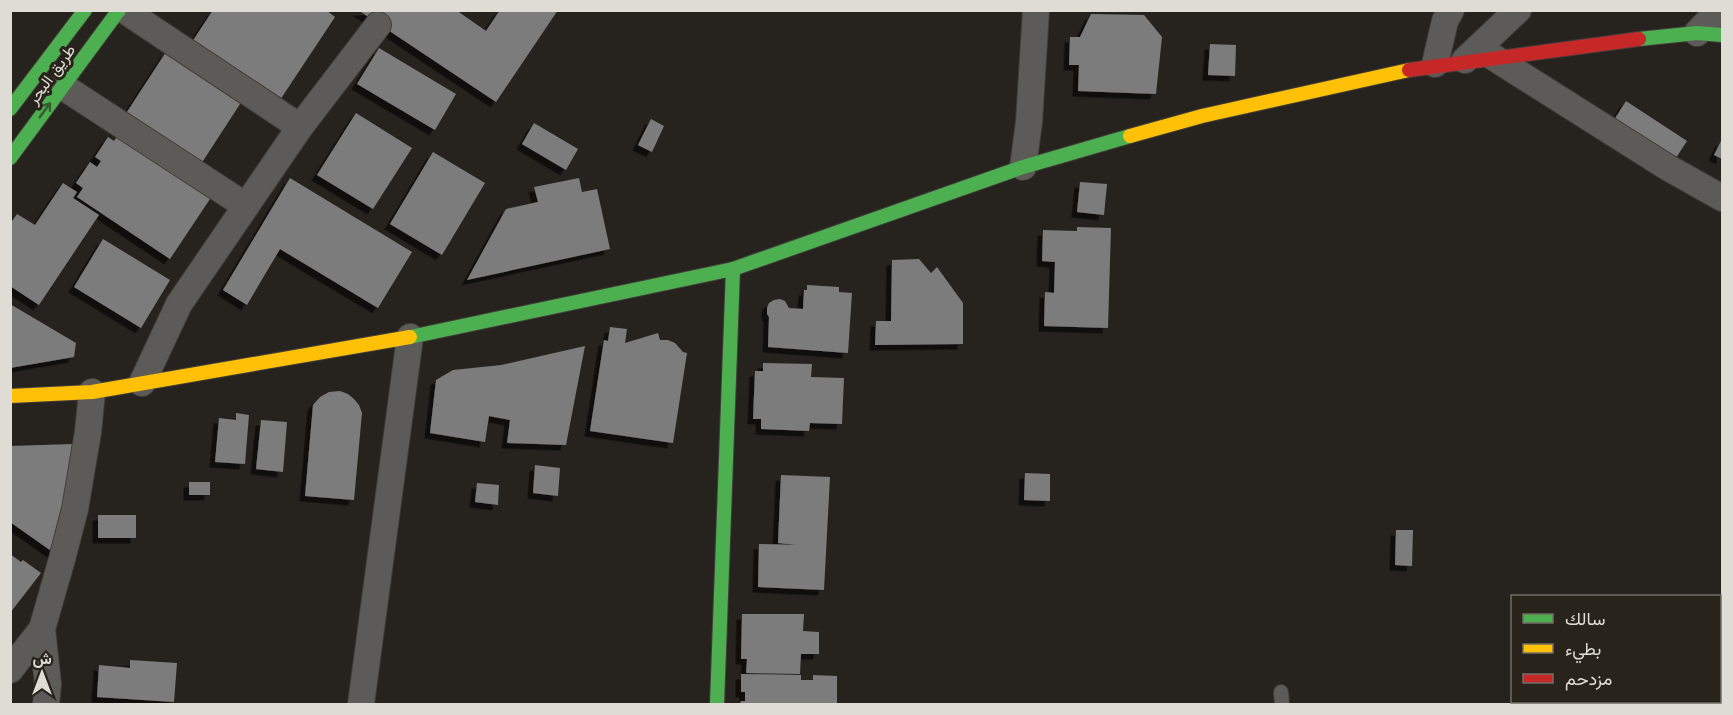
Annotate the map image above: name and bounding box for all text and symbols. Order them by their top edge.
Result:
street label: طريق البحر [21,40,80,109]
one-way arrow [39,103,51,119]
legend [1511,595,1721,703]
text: سالك [1565,606,1605,630]
text: بطيء [1565,636,1601,664]
north arrow [12,643,72,703]
text: ش [32,647,52,669]
text: مزدحم [1565,666,1612,691]

